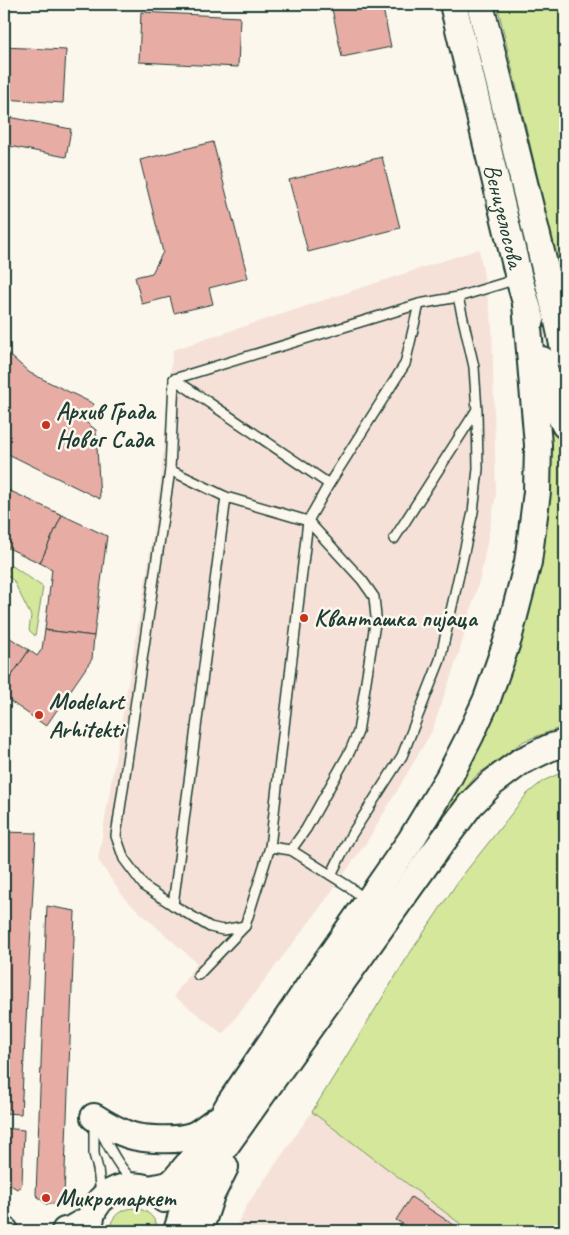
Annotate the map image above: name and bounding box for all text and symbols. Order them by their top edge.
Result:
street label: Венизелосова [477,161,532,273]
place label: Архив Града Новог Сада [56,396,157,454]
marker: Архив Града Новог Сада [40,419,52,431]
place label: Кванташка пијаца [314,603,478,633]
marker: Кванташка пијаца [298,612,310,624]
place label: Modelart Arhitekti [49,686,127,744]
marker: Modelart Arhitekti [33,709,45,721]
place label: Микромаркет [56,1183,177,1213]
marker: Микромаркет [40,1192,52,1204]

